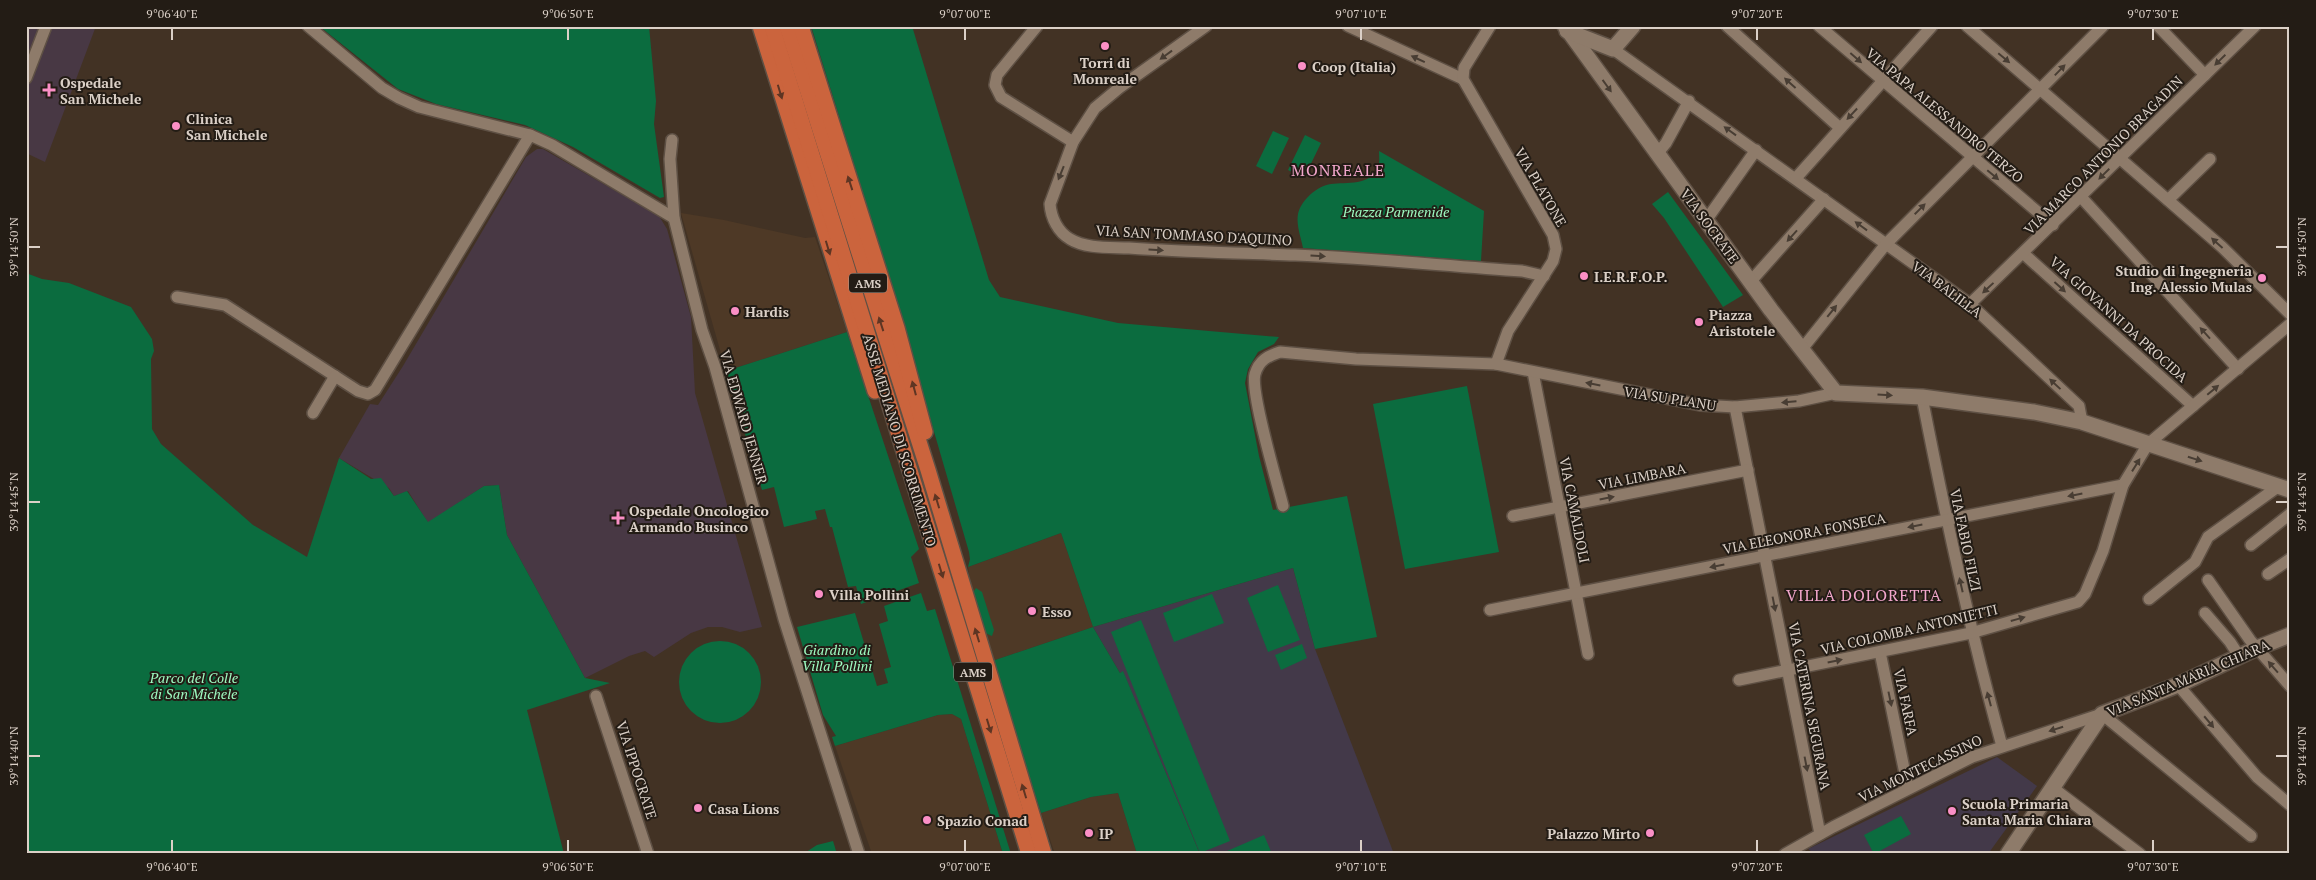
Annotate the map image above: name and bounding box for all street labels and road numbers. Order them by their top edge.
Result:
street label: VIA PAPA ALESSANDRO TERZO [1862,43,2028,187]
street label: VIA MARCO ANTONIO BRAGADIN [2019,71,2187,239]
street label: VIA PLATONE [1511,144,1571,230]
street label: VIA SOCRATE [1676,185,1744,267]
street label: VIA SAN TOMMASO D'AQUINO [1095,220,1293,250]
street label: VIA GIOVANNI DA PROCIDA [2046,252,2192,386]
street label: VIA BALILLA [1908,256,1986,322]
road number: AMS [849,274,887,292]
street label: ASSE MEDIANO DI SCORRIMENTO [859,331,941,549]
street label: VIA EDWARD JENNER [716,348,772,486]
street label: VIA SU PLANU [1623,381,1718,415]
street label: VIA CAMALDOLI [1555,455,1595,565]
street label: VIA LIMBARA [1597,458,1688,494]
street label: VIA FABIO FILZI [1946,487,1986,593]
street label: VIA ELEONORA FONSECA [1721,508,1888,558]
street label: VIA COLOMBA ANTONIETTI [1819,599,1999,659]
street label: VIA CATERINA SEGURANA [1784,620,1836,792]
street label: VIA SANTA MARIA CHIARA [2104,635,2273,721]
road number: AMS [954,662,992,682]
street label: VIA FARFA [1890,667,1922,738]
street label: VIA IPPOCRATE [612,718,662,822]
street label: VIA MONTECASSINO [1855,730,1985,806]

